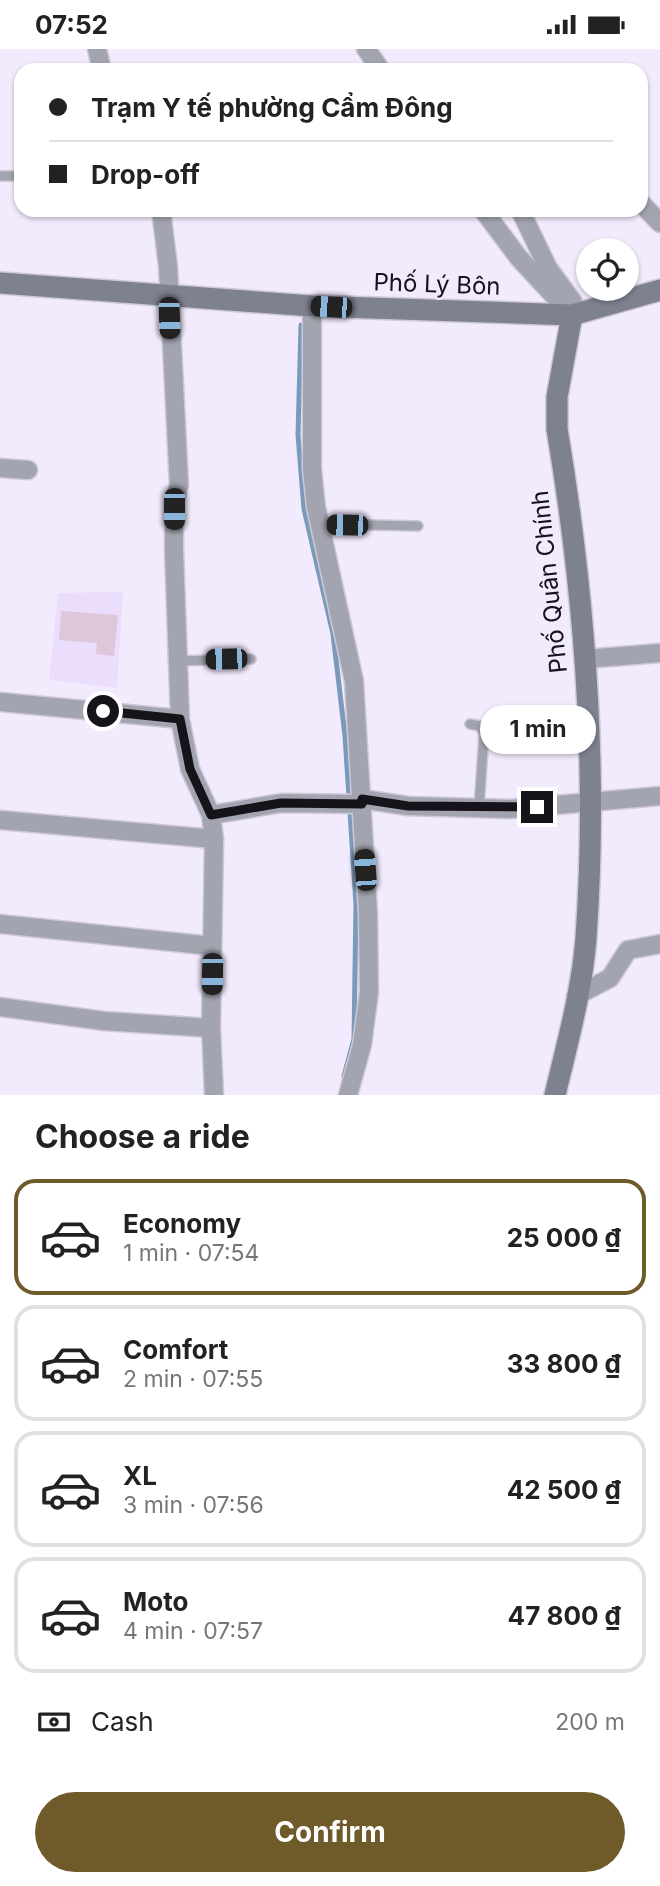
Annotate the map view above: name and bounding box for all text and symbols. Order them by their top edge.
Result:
text: 07:52 [35,9,108,40]
text: Trạm Y tế phường Cẩm Đông [91,92,453,123]
text: Drop-off [91,159,200,190]
map controls [576,238,639,301]
button: locate [576,238,639,301]
street label: Phố Lý Bôn [373,267,501,301]
car [310,295,353,319]
car [158,297,181,339]
car [164,488,185,530]
street label: Phố Quân Chính [525,489,573,675]
car [326,514,369,536]
car [205,648,248,670]
route start [87,695,119,727]
callout: 1 min [479,705,595,755]
text: 1 min [510,715,566,743]
route end [521,791,553,823]
car [354,848,377,892]
car [202,953,223,995]
text: Choose a ride [35,1117,250,1156]
icon: car [39,1206,102,1269]
text: Economy [123,1208,241,1239]
text: 25 000 ₫ [507,1222,621,1253]
text: 1 min · 07:54 [123,1239,259,1267]
icon: car [39,1332,102,1395]
text: Comfort [123,1334,228,1365]
text: 33 800 ₫ [507,1348,621,1379]
text: 2 min · 07:55 [123,1365,263,1393]
icon: car [39,1458,102,1521]
text: XL [123,1460,157,1491]
text: 42 500 ₫ [507,1474,621,1505]
text: 3 min · 07:56 [123,1491,264,1519]
icon: car [39,1584,102,1647]
text: Moto [123,1586,188,1617]
text: 47 800 ₫ [508,1600,621,1631]
text: 4 min · 07:57 [123,1617,263,1645]
icon: cash [35,1703,73,1741]
text: Cash [91,1706,154,1737]
text: 200 m [555,1708,625,1736]
button: Confirm [35,1792,625,1872]

